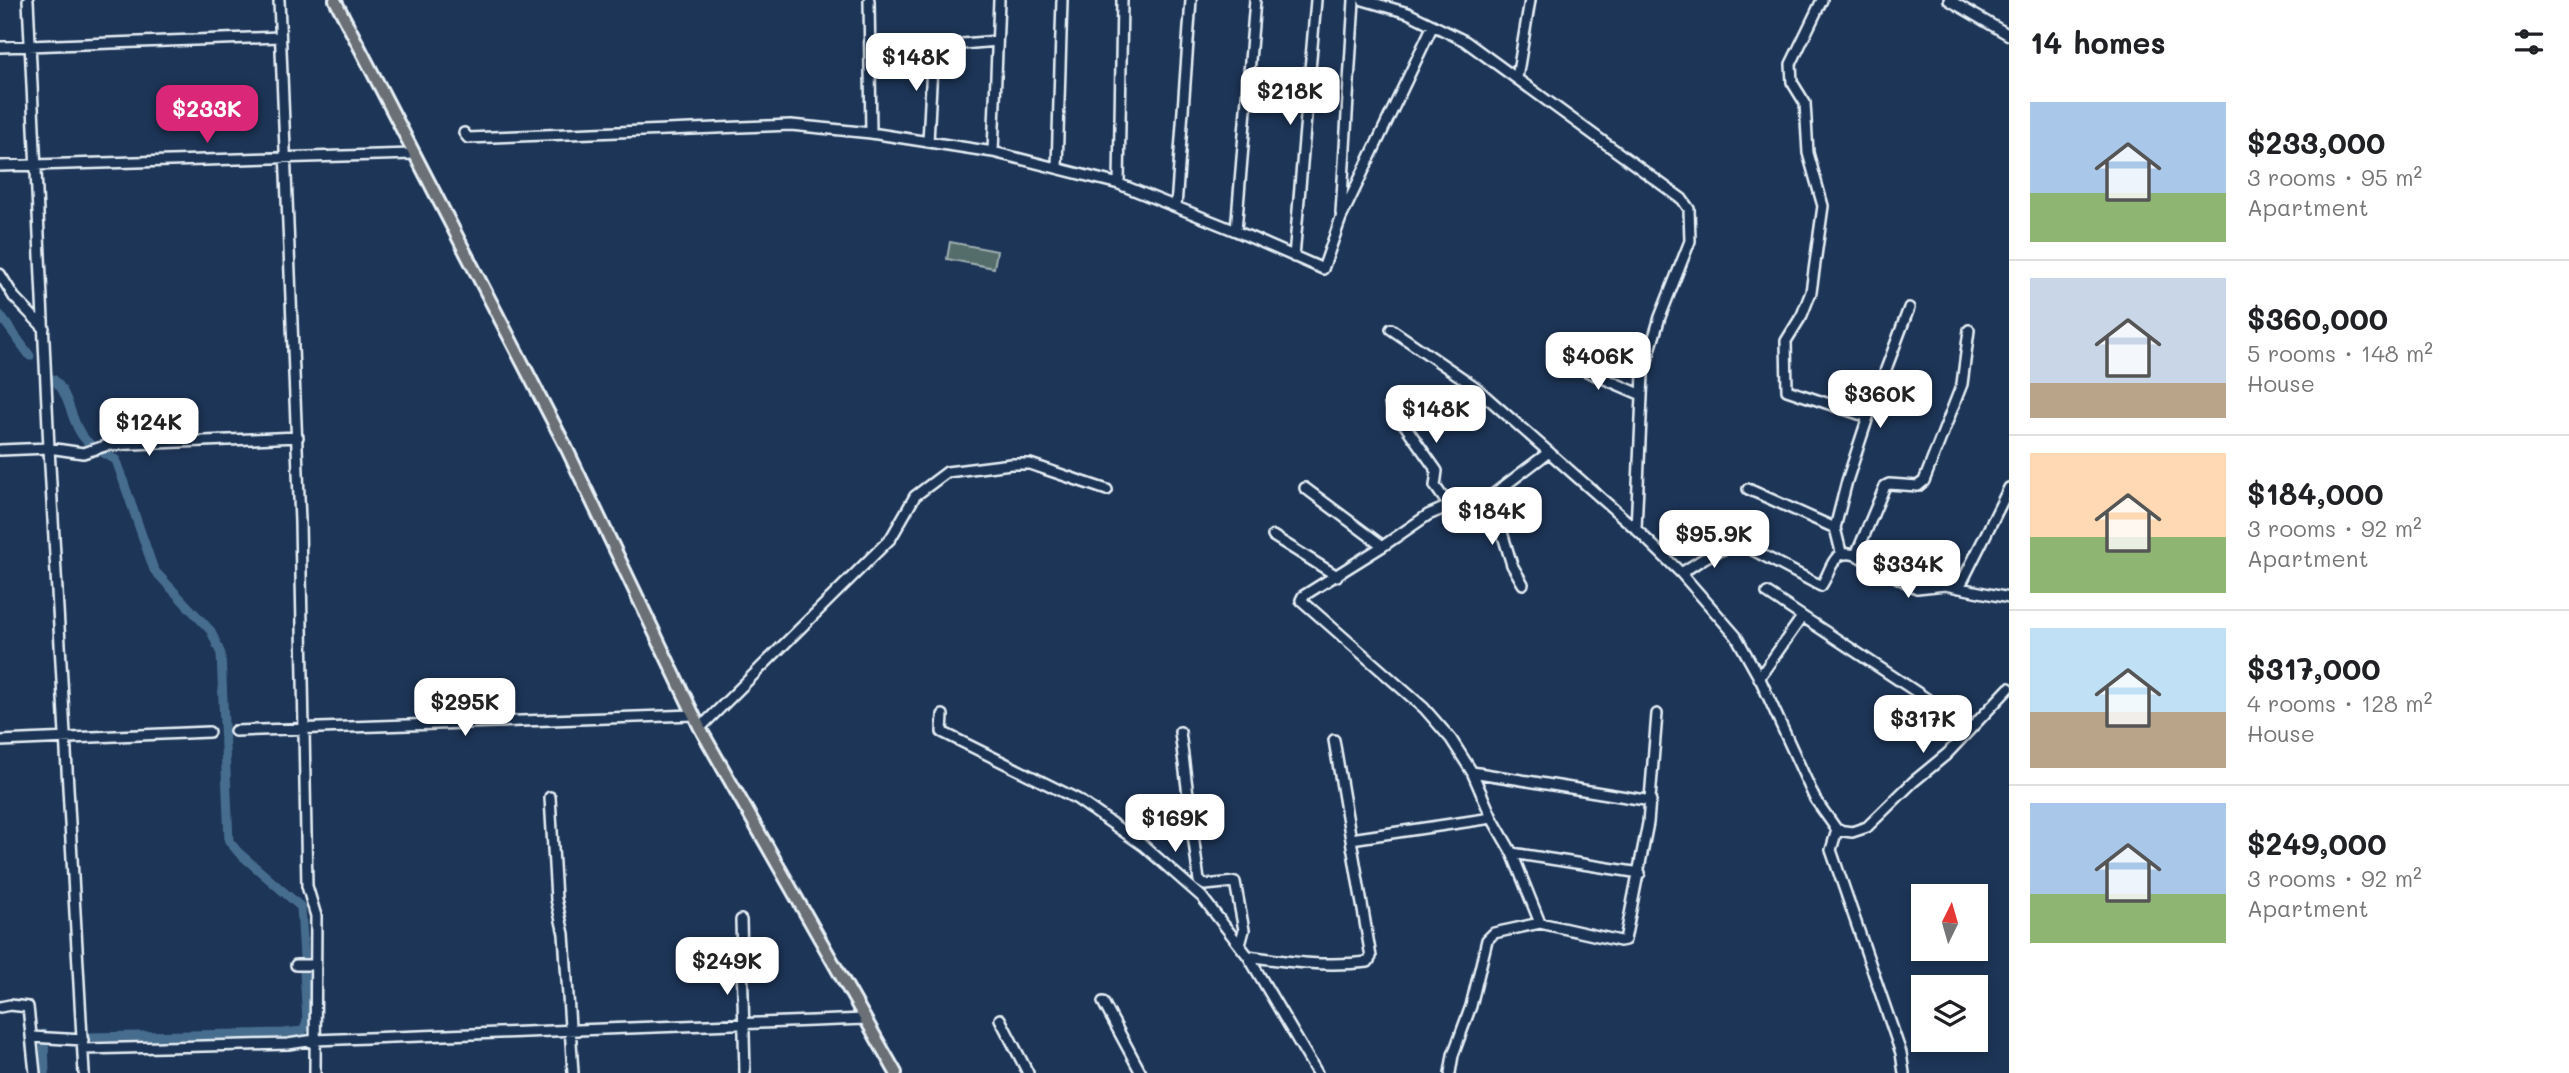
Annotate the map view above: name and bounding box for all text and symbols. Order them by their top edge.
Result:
text: 14 homes [2030,22,2166,62]
icon: filters [2510,23,2548,61]
pin: $148K [867,34,965,93]
text: $148K [882,41,950,71]
pin: $218K [1241,68,1339,127]
text: $218K [1257,75,1323,105]
pin: $233K [158,86,256,145]
text: $233K [172,93,242,123]
text: $233,000 [2247,122,2385,162]
icon: home [2086,130,2170,214]
text: 3 rooms · 95 m² [2247,162,2422,192]
text: Apartment [2247,192,2369,222]
text: $360,000 [2247,298,2388,338]
icon: home [2086,306,2170,390]
pin: $406K [1549,332,1647,392]
text: 5 rooms · 148 m² [2247,338,2433,368]
text: $406K [1562,340,1634,370]
text: House [2247,368,2315,398]
pin: $360K [1831,370,1929,430]
text: $360K [1844,378,1916,408]
pin: $148K [1387,386,1485,445]
text: $148K [1402,393,1470,423]
pin: $124K [100,398,198,458]
text: $124K [116,406,182,436]
text: $184,000 [2247,473,2384,513]
icon: home [2086,481,2170,565]
pin: $184K [1443,488,1541,547]
text: $184K [1458,495,1526,525]
pin: $95.9K [1657,510,1771,570]
text: 3 rooms · 92 m² [2247,513,2422,543]
text: $95.9K [1675,518,1753,548]
pin: $334K [1859,540,1957,600]
text: Apartment [2247,543,2369,573]
text: $334K [1872,548,1944,578]
text: $317,000 [2247,648,2381,688]
icon: home [2086,656,2170,740]
pin: $295K [416,678,514,738]
text: $295K [430,686,500,716]
text: 4 rooms · 128 m² [2247,688,2432,718]
pin: $317K [1874,696,1972,755]
text: $317K [1890,703,1956,733]
text: House [2247,718,2315,748]
pin: $169K [1126,794,1224,854]
text: $169K [1141,802,1209,832]
text: $249,000 [2247,823,2386,863]
icon: home [2086,831,2170,915]
text: 3 rooms · 92 m² [2247,863,2422,893]
north arrow [1911,884,1988,961]
map controls [1911,884,1988,1052]
text: Apartment [2247,893,2369,923]
pin: $249K [678,937,776,997]
text: $249K [692,945,762,975]
button: layers [1911,975,1988,1052]

